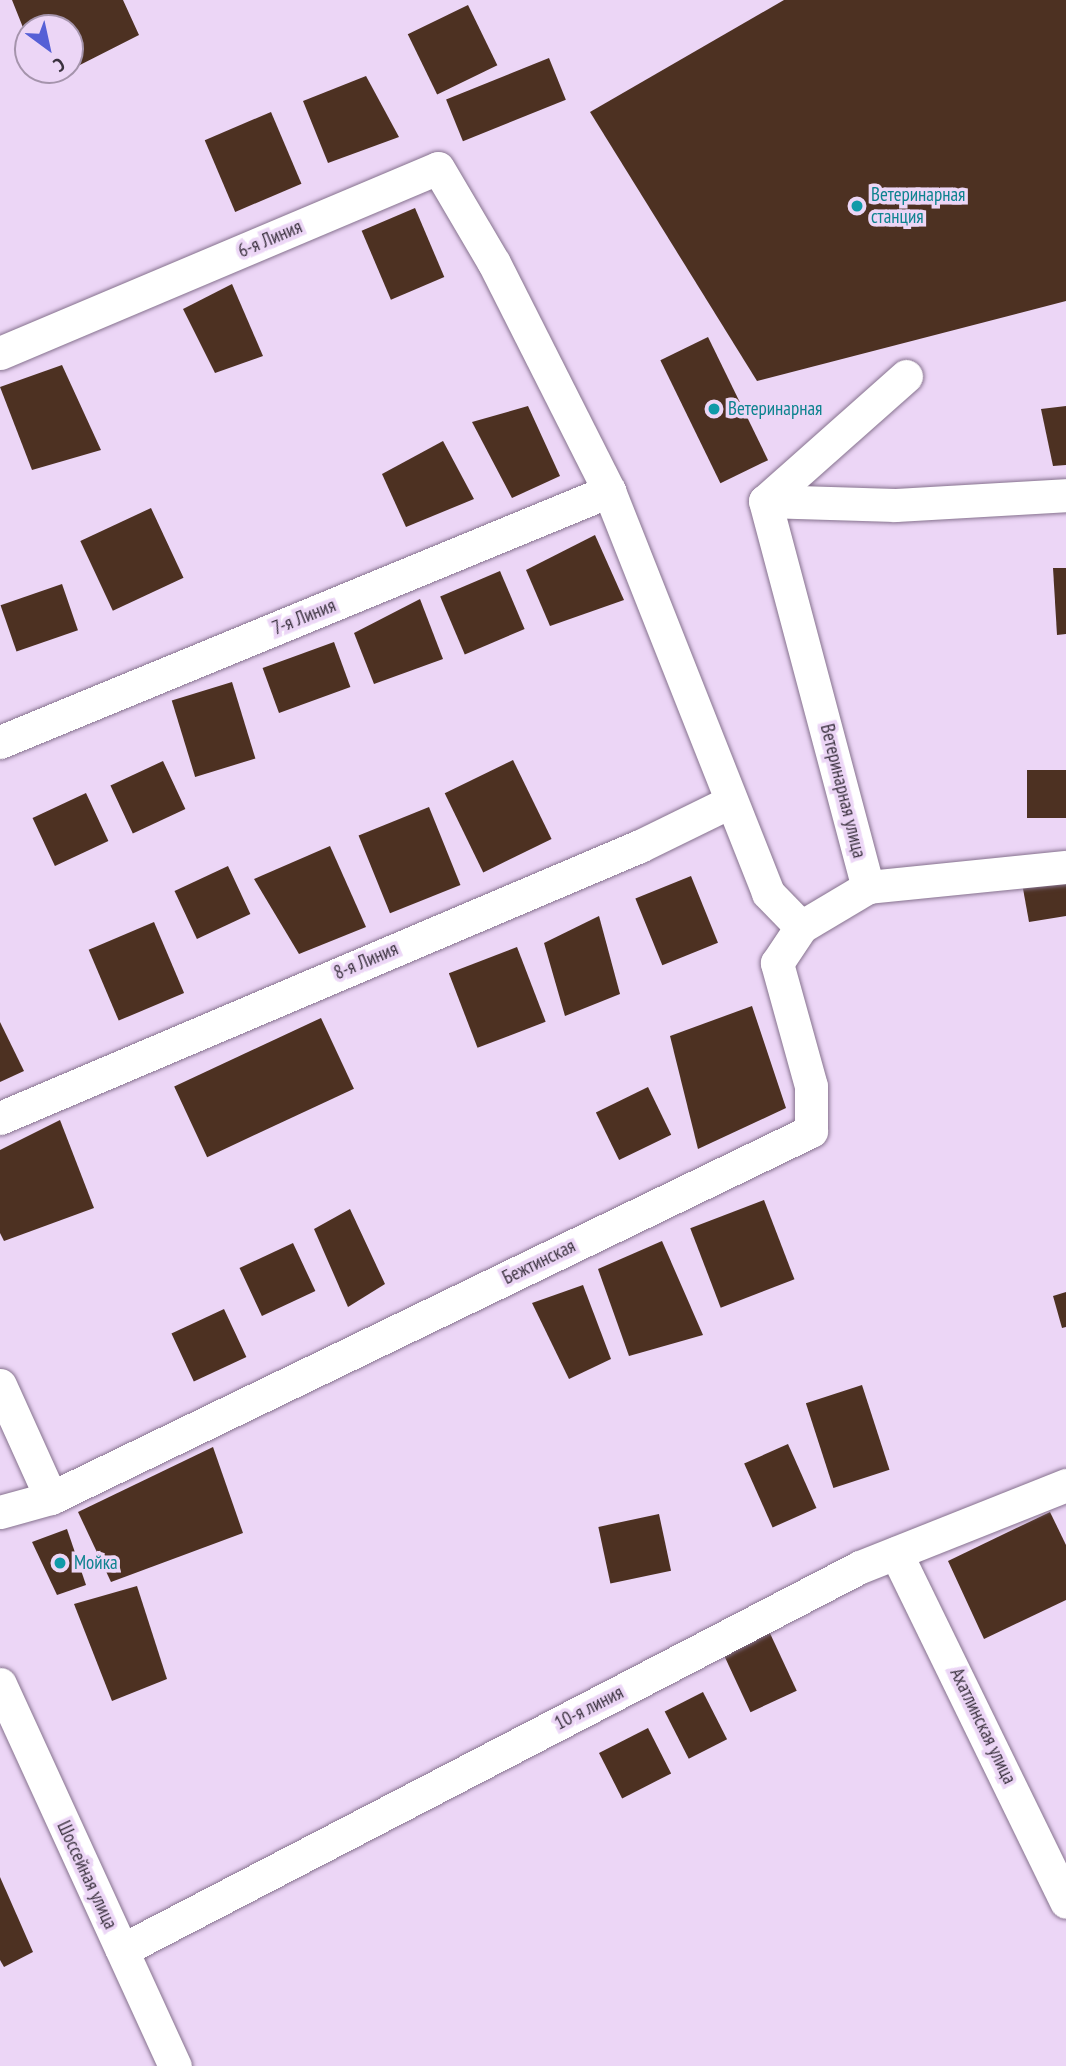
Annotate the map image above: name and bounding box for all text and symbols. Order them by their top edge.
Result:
north arrow [14,14,84,84]
text: С [49,53,70,77]
place label: Ветеринарная станция [871,184,965,228]
marker: Ветеринарная станция [849,198,865,214]
street label: 6-я Линия [235,215,305,263]
place label: Ветеринарная [728,398,822,420]
marker: Ветеринарная [706,401,722,417]
street label: 7-я Линия [269,594,339,640]
street label: Ветеринарная улица [815,722,871,860]
street label: 8-я Линия [331,937,401,985]
street label: Бежтинская [499,1235,579,1289]
place label: Мойка [74,1552,118,1574]
marker: Мойка [52,1555,68,1571]
street label: Ахатлинская улица [945,1664,1021,1788]
street label: 10-я линия [551,1681,627,1735]
street label: Шоссейная улица [52,1817,122,1933]

